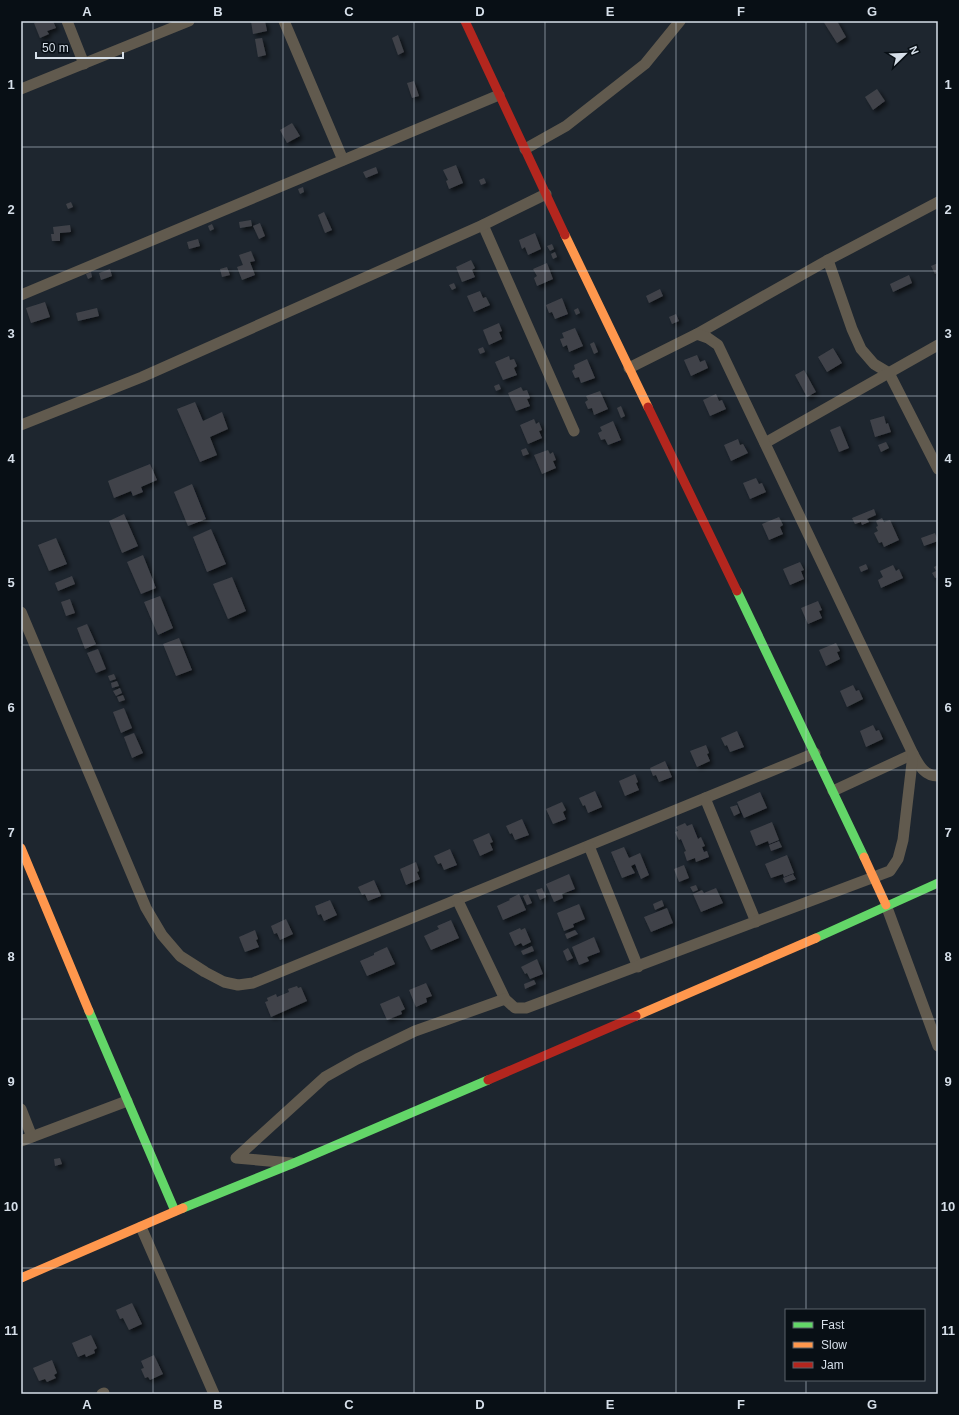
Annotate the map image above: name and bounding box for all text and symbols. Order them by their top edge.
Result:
text: A [82,4,92,19]
text: B [213,4,223,19]
text: C [344,4,354,19]
text: D [475,4,485,19]
text: E [606,4,615,19]
text: F [737,4,745,19]
text: G [867,4,877,19]
scale bar [36,34,123,60]
north arrow [885,34,925,74]
text: 50 m [42,41,69,55]
text: N [907,44,921,56]
text: 1 [7,77,15,92]
text: 1 [944,77,952,92]
text: 2 [7,202,15,217]
text: 2 [944,202,952,217]
text: 3 [7,326,15,341]
text: 3 [944,326,952,341]
text: 4 [7,451,15,466]
text: 4 [944,451,952,466]
text: 5 [7,575,15,590]
text: 5 [944,575,952,590]
text: 6 [7,700,15,715]
text: 6 [944,700,952,715]
text: 7 [7,825,15,840]
text: 7 [944,825,952,840]
text: 8 [7,949,15,964]
text: 8 [944,949,952,964]
text: 9 [7,1074,15,1089]
text: 9 [944,1074,952,1089]
text: 10 [4,1199,18,1214]
text: 10 [941,1199,955,1214]
legend [785,1309,925,1381]
text: Fast [821,1318,845,1332]
text: 11 [4,1323,18,1338]
text: 11 [941,1323,955,1338]
text: Slow [821,1338,847,1352]
text: Jam [821,1358,844,1372]
text: A [82,1397,92,1412]
text: B [213,1397,223,1412]
text: C [344,1397,354,1412]
text: D [475,1397,485,1412]
text: E [606,1397,615,1412]
text: F [737,1397,745,1412]
text: G [867,1397,877,1412]

